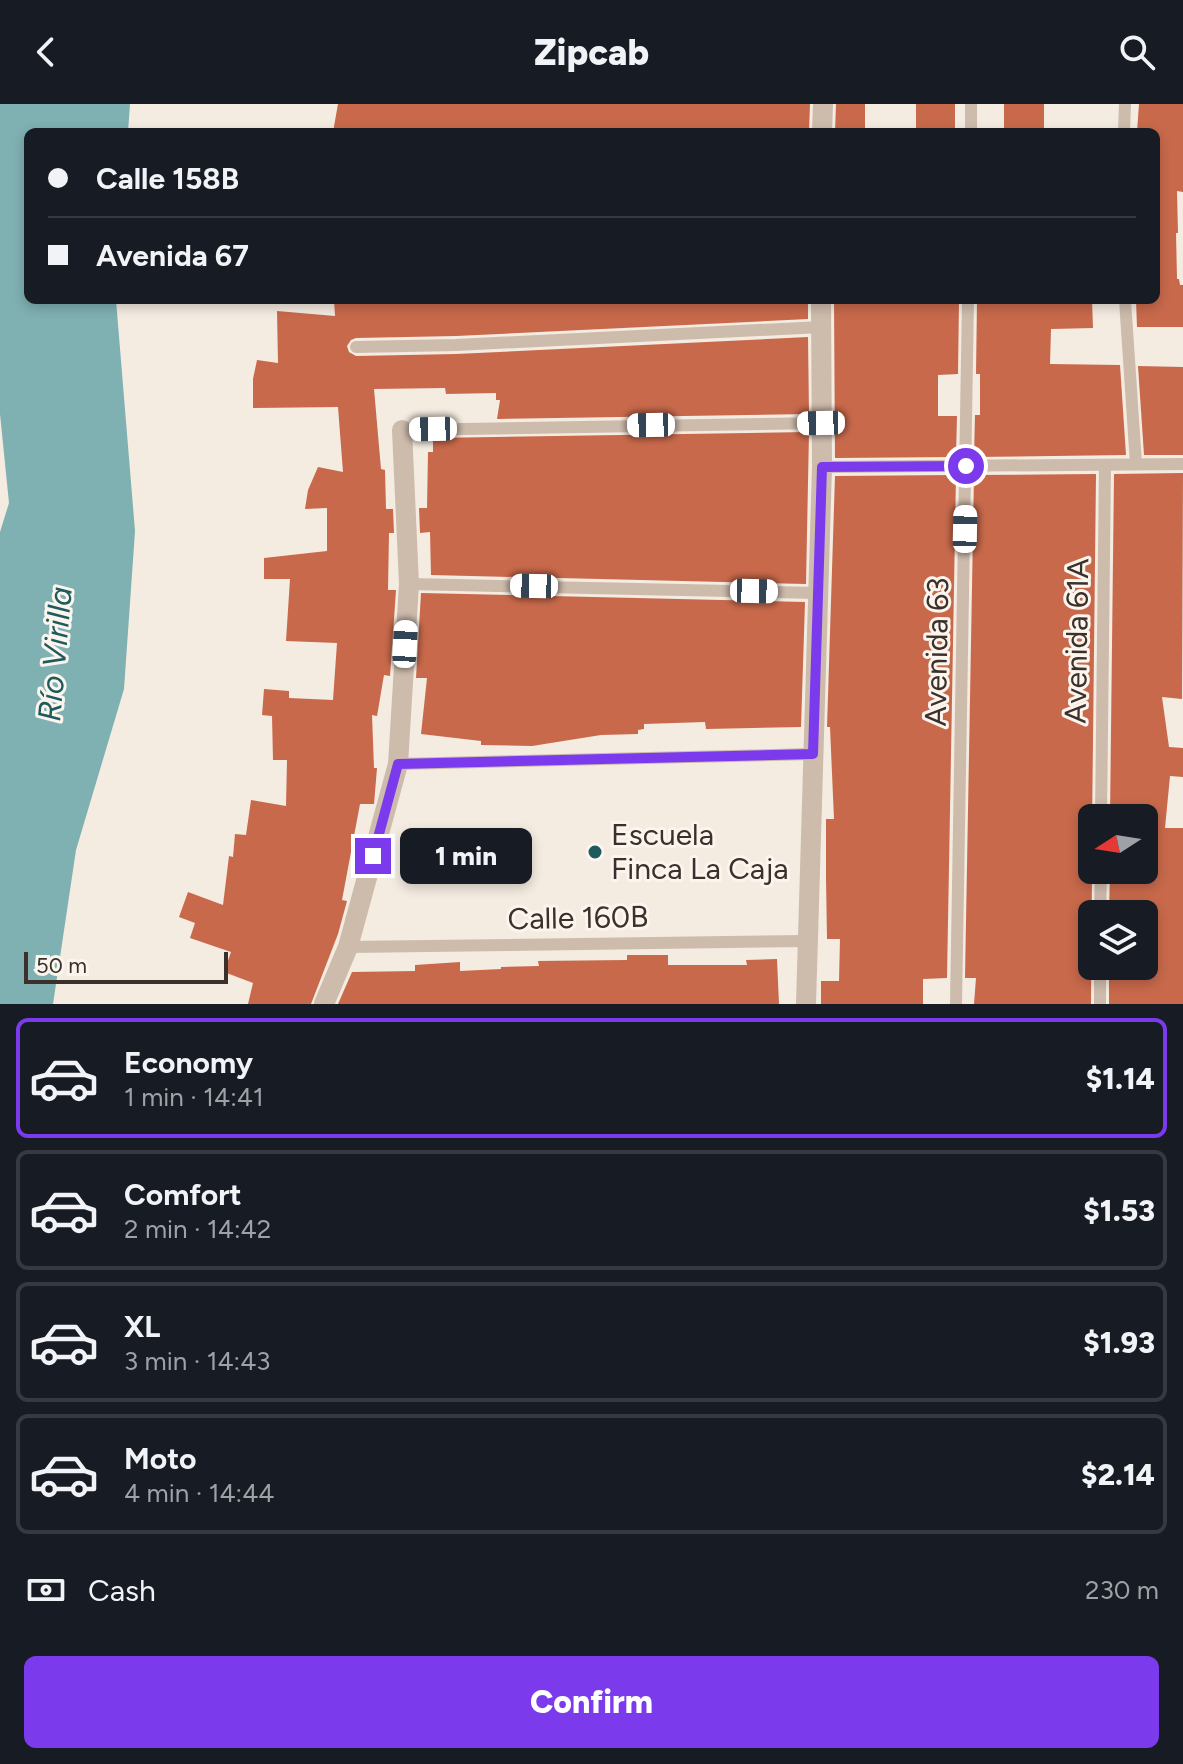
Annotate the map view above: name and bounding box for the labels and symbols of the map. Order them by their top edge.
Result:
car [797,411,845,435]
car [627,413,675,437]
car [409,417,457,441]
route start [948,448,984,484]
car [953,505,977,553]
street label: Avenida 61A [1057,557,1096,724]
car [510,574,558,598]
street label: Avenida 63 [917,577,956,727]
car [730,579,778,603]
water label: Río Virilla [30,585,80,723]
car [392,619,418,669]
north arrow [1078,804,1158,884]
place label: Escuela Finca La Caja [611,816,789,887]
callout: 1 min [401,828,533,884]
route end [355,838,391,874]
marker: Escuela Finca La Caja [586,843,604,861]
street label: Calle 160B [507,898,649,937]
scale bar [24,948,228,984]

